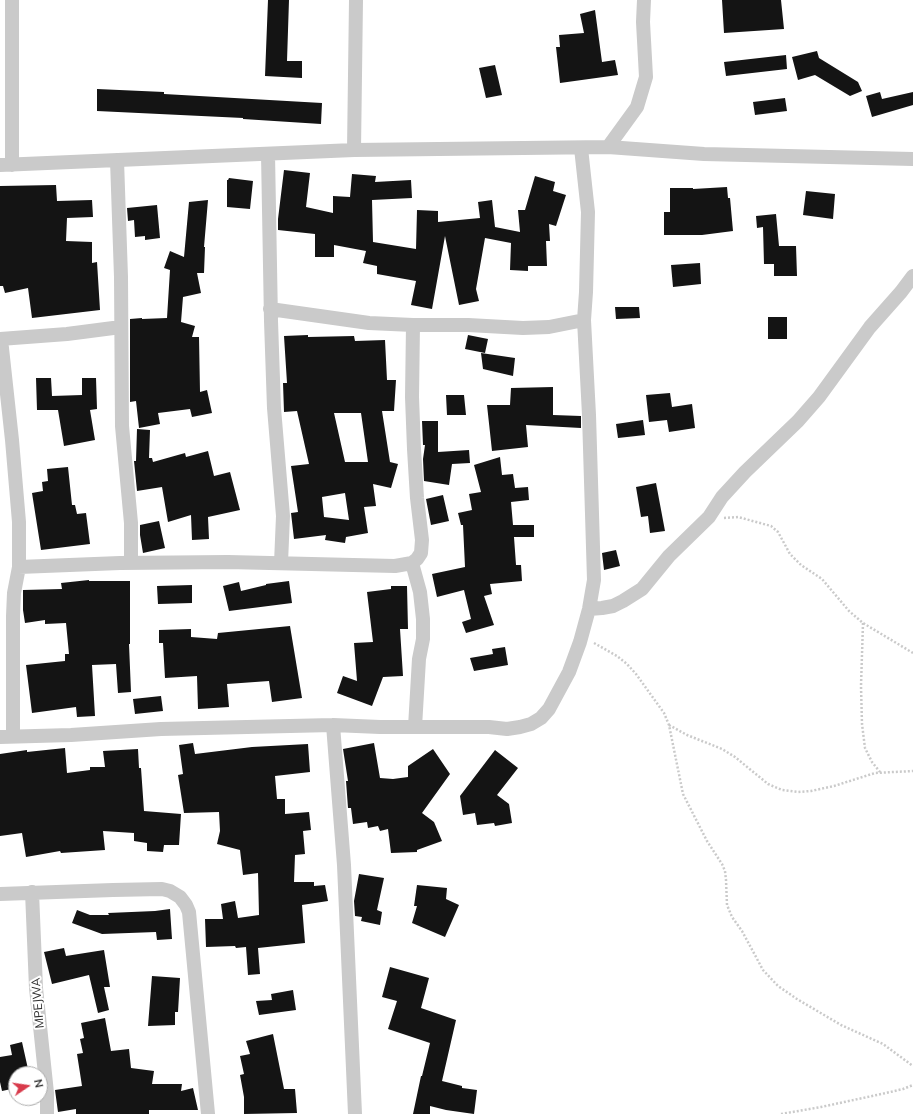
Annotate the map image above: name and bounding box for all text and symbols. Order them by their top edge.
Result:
street label: MPEJWA [29,977,47,1029]
north arrow [8,1066,48,1106]
text: N [31,1078,46,1089]

